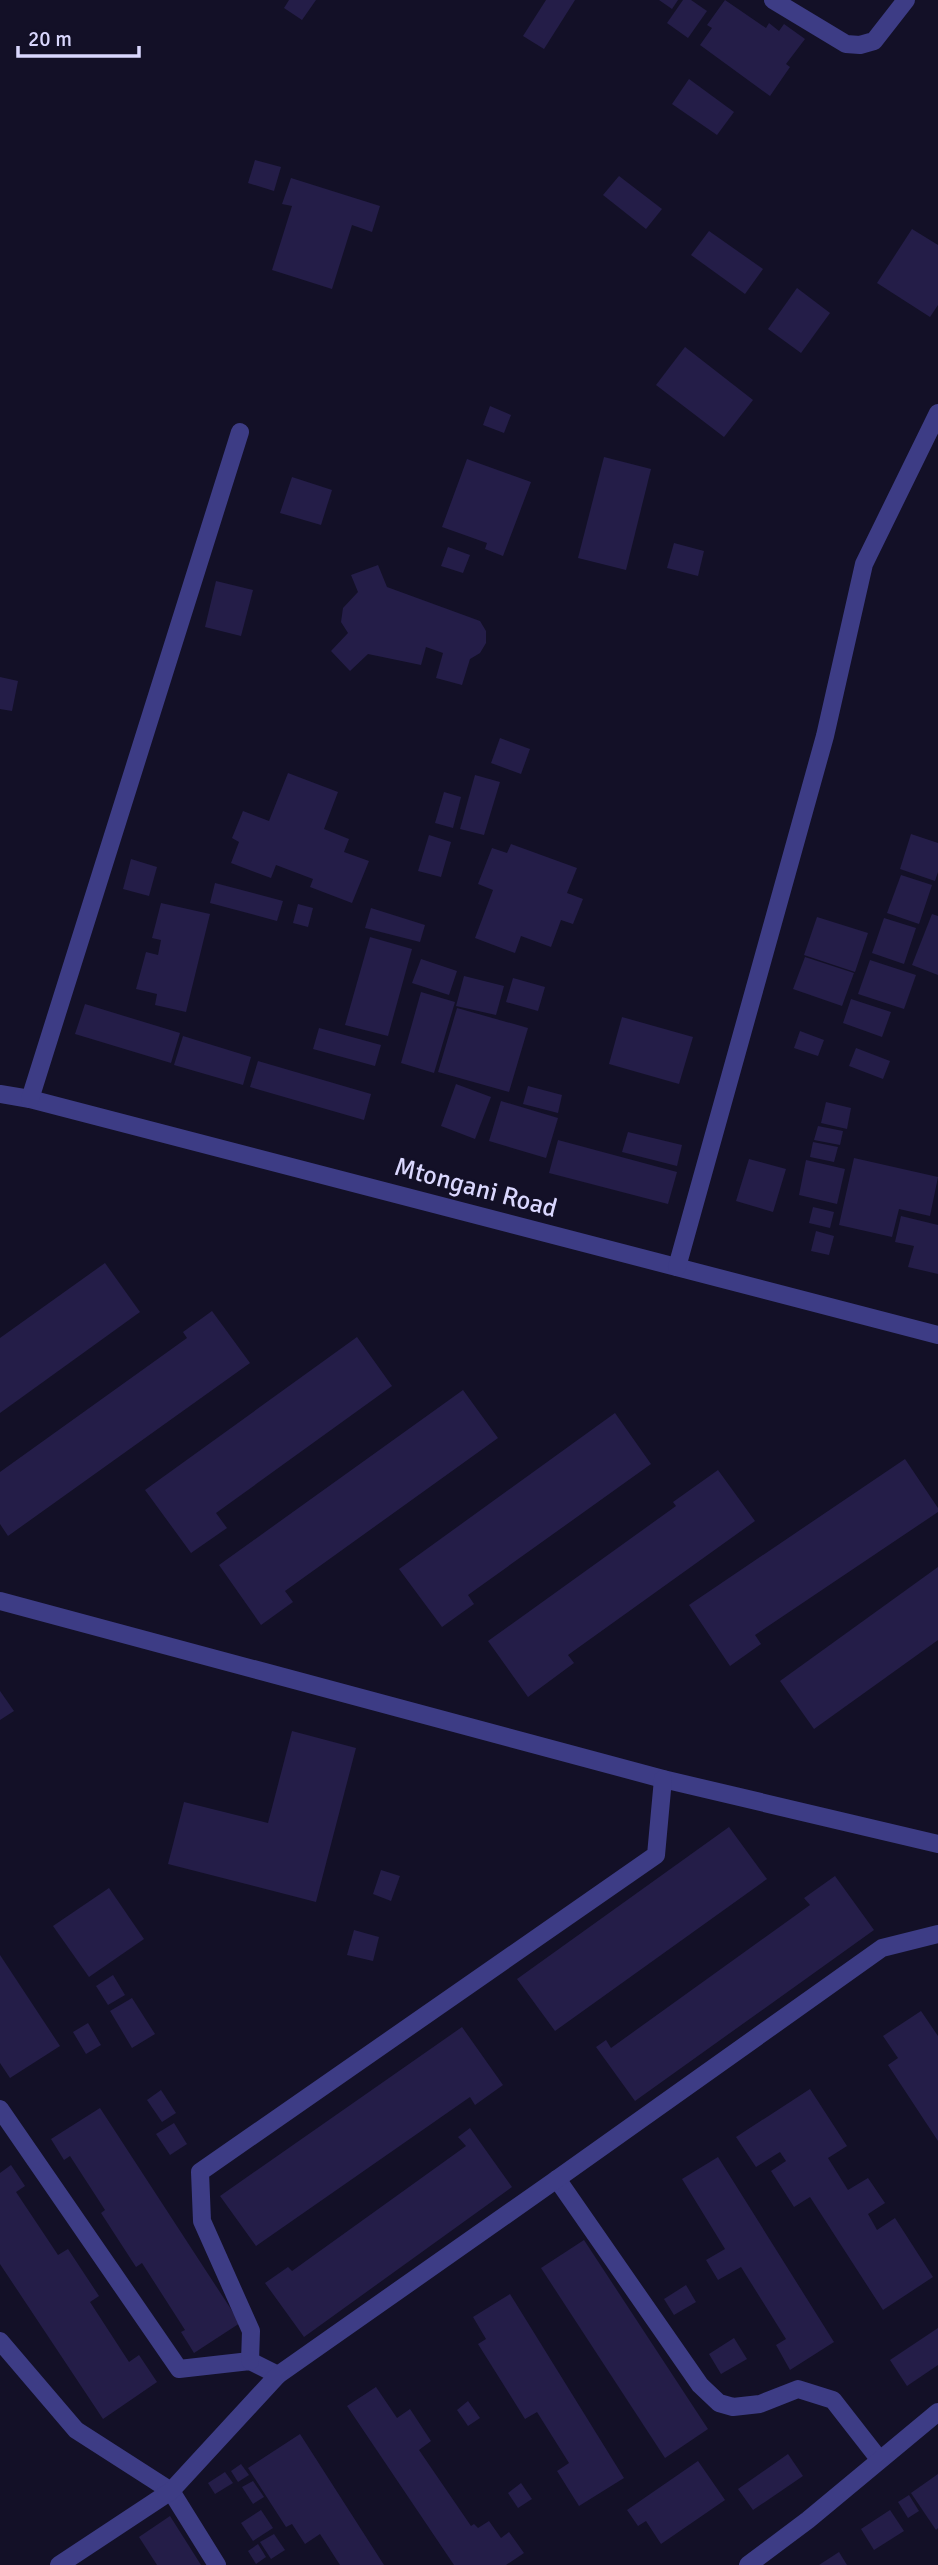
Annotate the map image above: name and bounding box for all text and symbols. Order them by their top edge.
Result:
scale bar [18,14,138,58]
text: 20 m [28,26,72,52]
street label: Mtongani Road [391,1151,561,1225]

